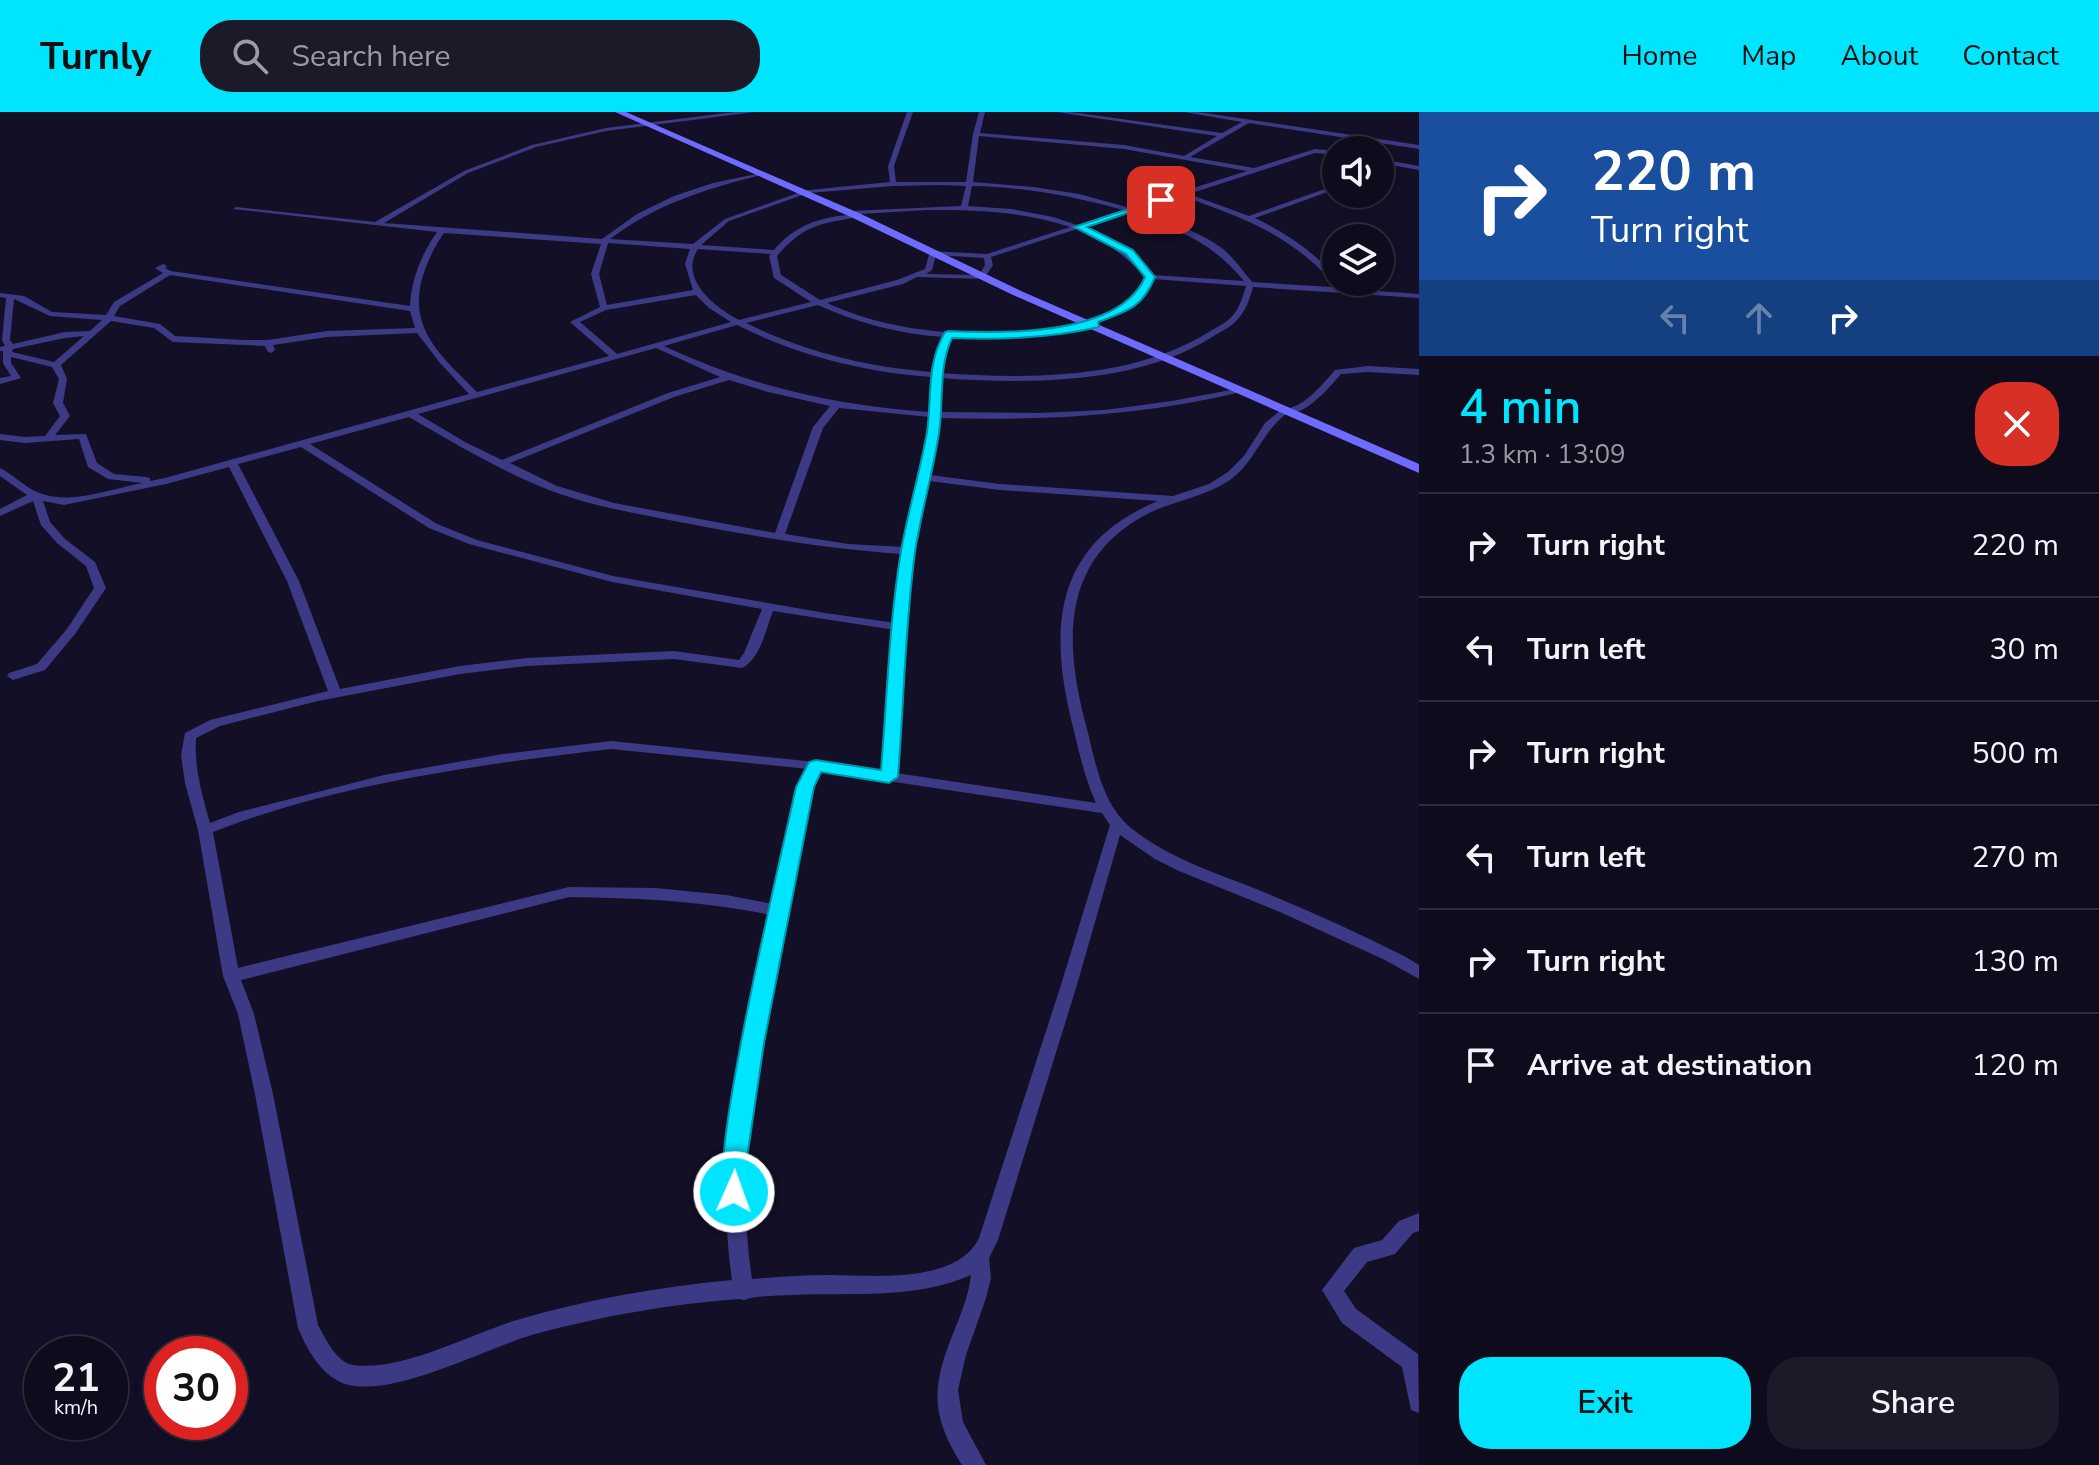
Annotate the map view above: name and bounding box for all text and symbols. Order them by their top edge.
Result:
search box [200,20,760,92]
text: Turnly [40,31,152,82]
icon: search [228,34,272,78]
text: Search here [292,36,451,77]
text: Home [1622,37,1697,75]
text: Map [1741,37,1796,75]
text: About [1840,37,1918,75]
text: Contact [1962,37,2059,75]
text: 220 m [1591,133,1756,210]
map controls [1322,136,1394,296]
button: sound [1322,136,1394,208]
icon: right [1459,144,1563,248]
pin [1127,166,1195,234]
icon: arrive [1139,178,1183,222]
text: Turn right [1591,206,1748,255]
button: layers [1322,224,1394,296]
icon: left [1653,296,1697,340]
icon: ahead [1737,296,1781,340]
icon: right [1821,296,1865,340]
text: 4 min [1459,374,1581,440]
button: close [1975,382,2059,466]
text: 1.3 km · 13:09 [1459,437,1626,472]
icon: right [1459,523,1503,567]
text: Turn right [1527,525,1665,566]
text: 220 m [1972,525,2059,566]
icon: left [1459,627,1503,671]
text: Turn left [1527,629,1645,670]
text: 30 m [1990,629,2059,670]
icon: right [1459,731,1503,775]
text: Turn right [1527,733,1665,774]
text: 500 m [1972,733,2059,774]
icon: left [1459,835,1503,879]
text: Turn left [1527,837,1645,878]
text: 270 m [1972,837,2059,878]
icon: right [1459,939,1503,983]
text: Turn right [1527,941,1665,982]
text: 130 m [1972,941,2059,982]
icon: arrive [1459,1043,1503,1087]
text: Arrive at destination [1527,1045,1812,1086]
text: 120 m [1972,1045,2059,1086]
position arrow [692,1150,776,1234]
speed limit sign: 30 [144,1336,248,1440]
text: 21 [52,1351,100,1405]
button: Exit [1459,1357,1751,1449]
button: Share [1767,1357,2059,1449]
text: km/h [54,1394,98,1421]

